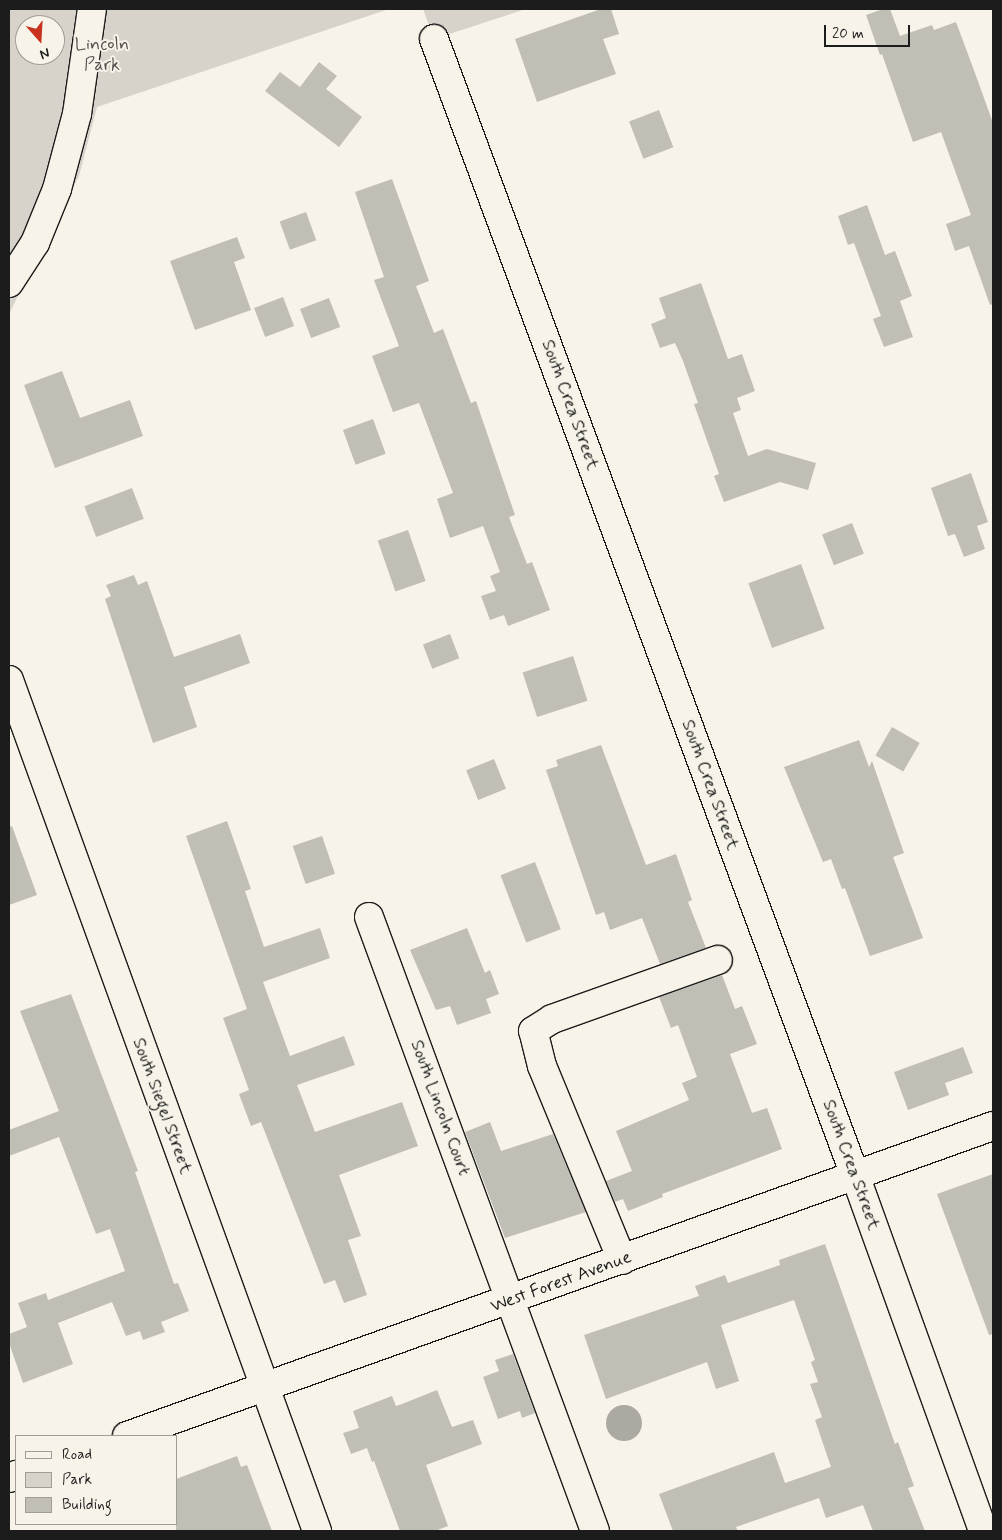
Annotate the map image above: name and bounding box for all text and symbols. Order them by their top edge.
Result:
north arrow [15,15,65,65]
scale bar [827,15,913,47]
text: 20 m [832,24,864,44]
park label: Lincoln Park [75,34,129,76]
text: N [37,43,52,63]
street label: South Crea Street [536,337,604,473]
street label: South Crea Street [676,717,744,853]
street label: South Siegel Street [127,1035,197,1177]
street label: South Lincoln Court [405,1036,475,1180]
street label: South Crea Street [817,1097,885,1233]
street label: West Forest Avenue [488,1246,634,1318]
legend [15,1435,178,1525]
text: Road [62,1445,92,1465]
text: Park [62,1470,92,1490]
text: Building [62,1495,112,1515]

